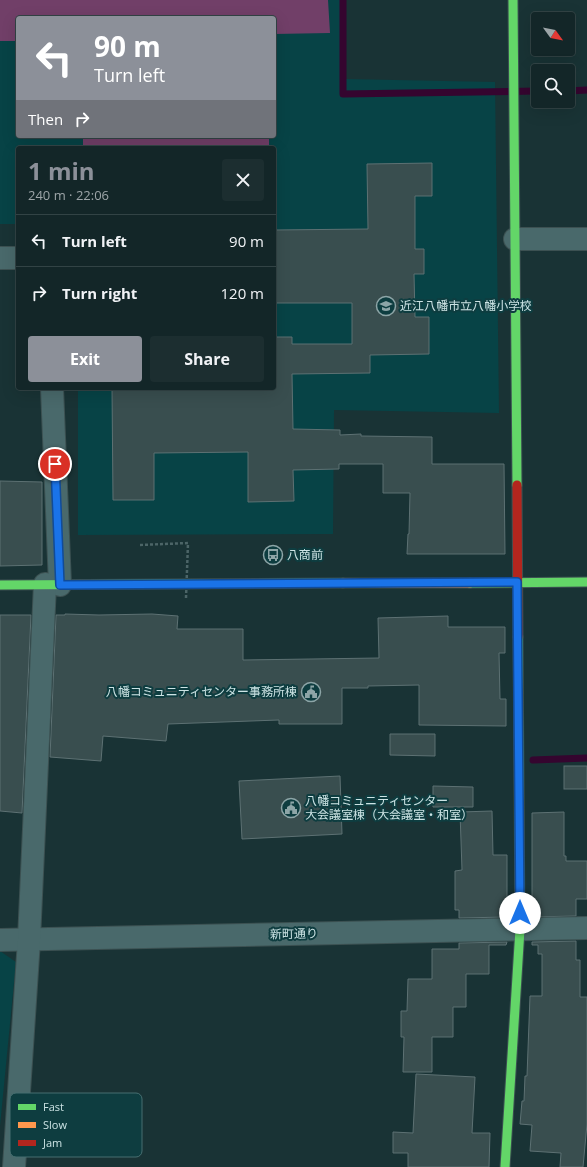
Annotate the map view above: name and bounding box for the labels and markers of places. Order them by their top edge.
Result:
school or university icon: 近江八幡市立八幡小学校 [375,295,397,317]
place label: 近江八幡市立八幡小学校 [400,297,532,314]
pin [38,447,72,481]
bus stop icon: 八商前 [262,544,284,566]
place label: 八商前 [287,546,323,563]
public building icon: 八幡コミュニティセンター事務所棟 [300,681,322,703]
place label: 八幡コミュニティセンター事務所棟 [106,683,297,700]
place label: 八幡コミュニティセンター 大会議室棟（大会議室・和室） [305,792,473,823]
public building icon: 八幡コミュニティセンター 大会議室棟（大会議室・和室） [280,797,302,819]

